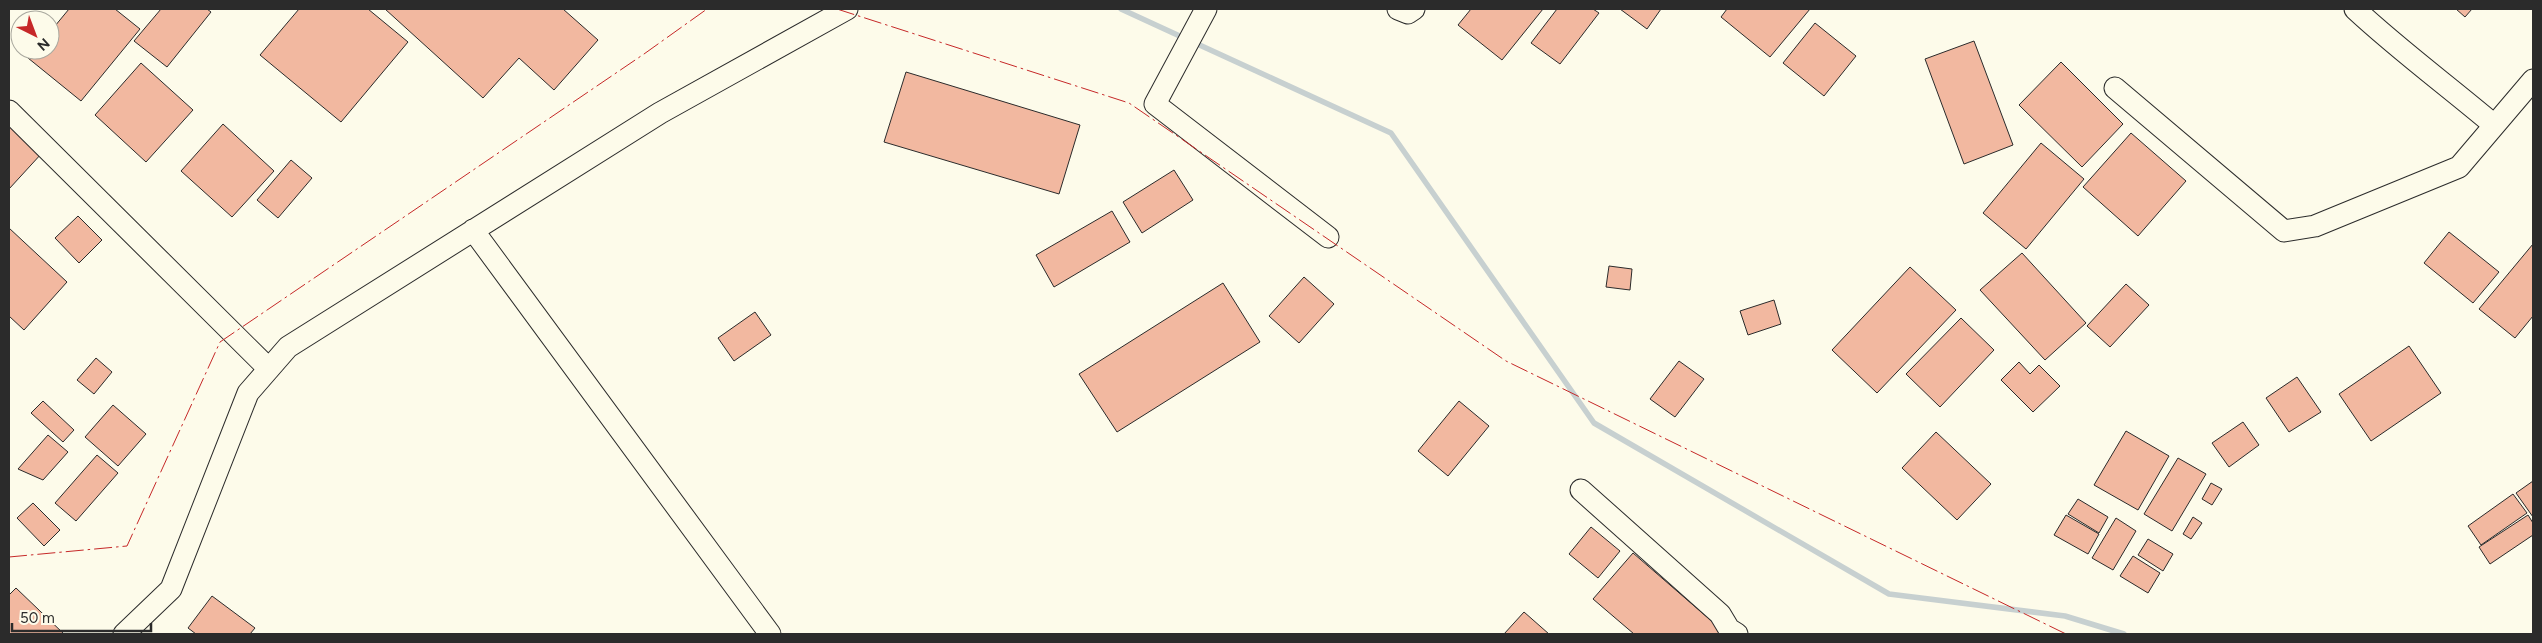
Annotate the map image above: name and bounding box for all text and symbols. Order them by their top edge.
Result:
north arrow [10,10,60,60]
text: N [34,34,53,54]
scale bar [12,600,151,632]
text: 50 m [20,609,55,627]

